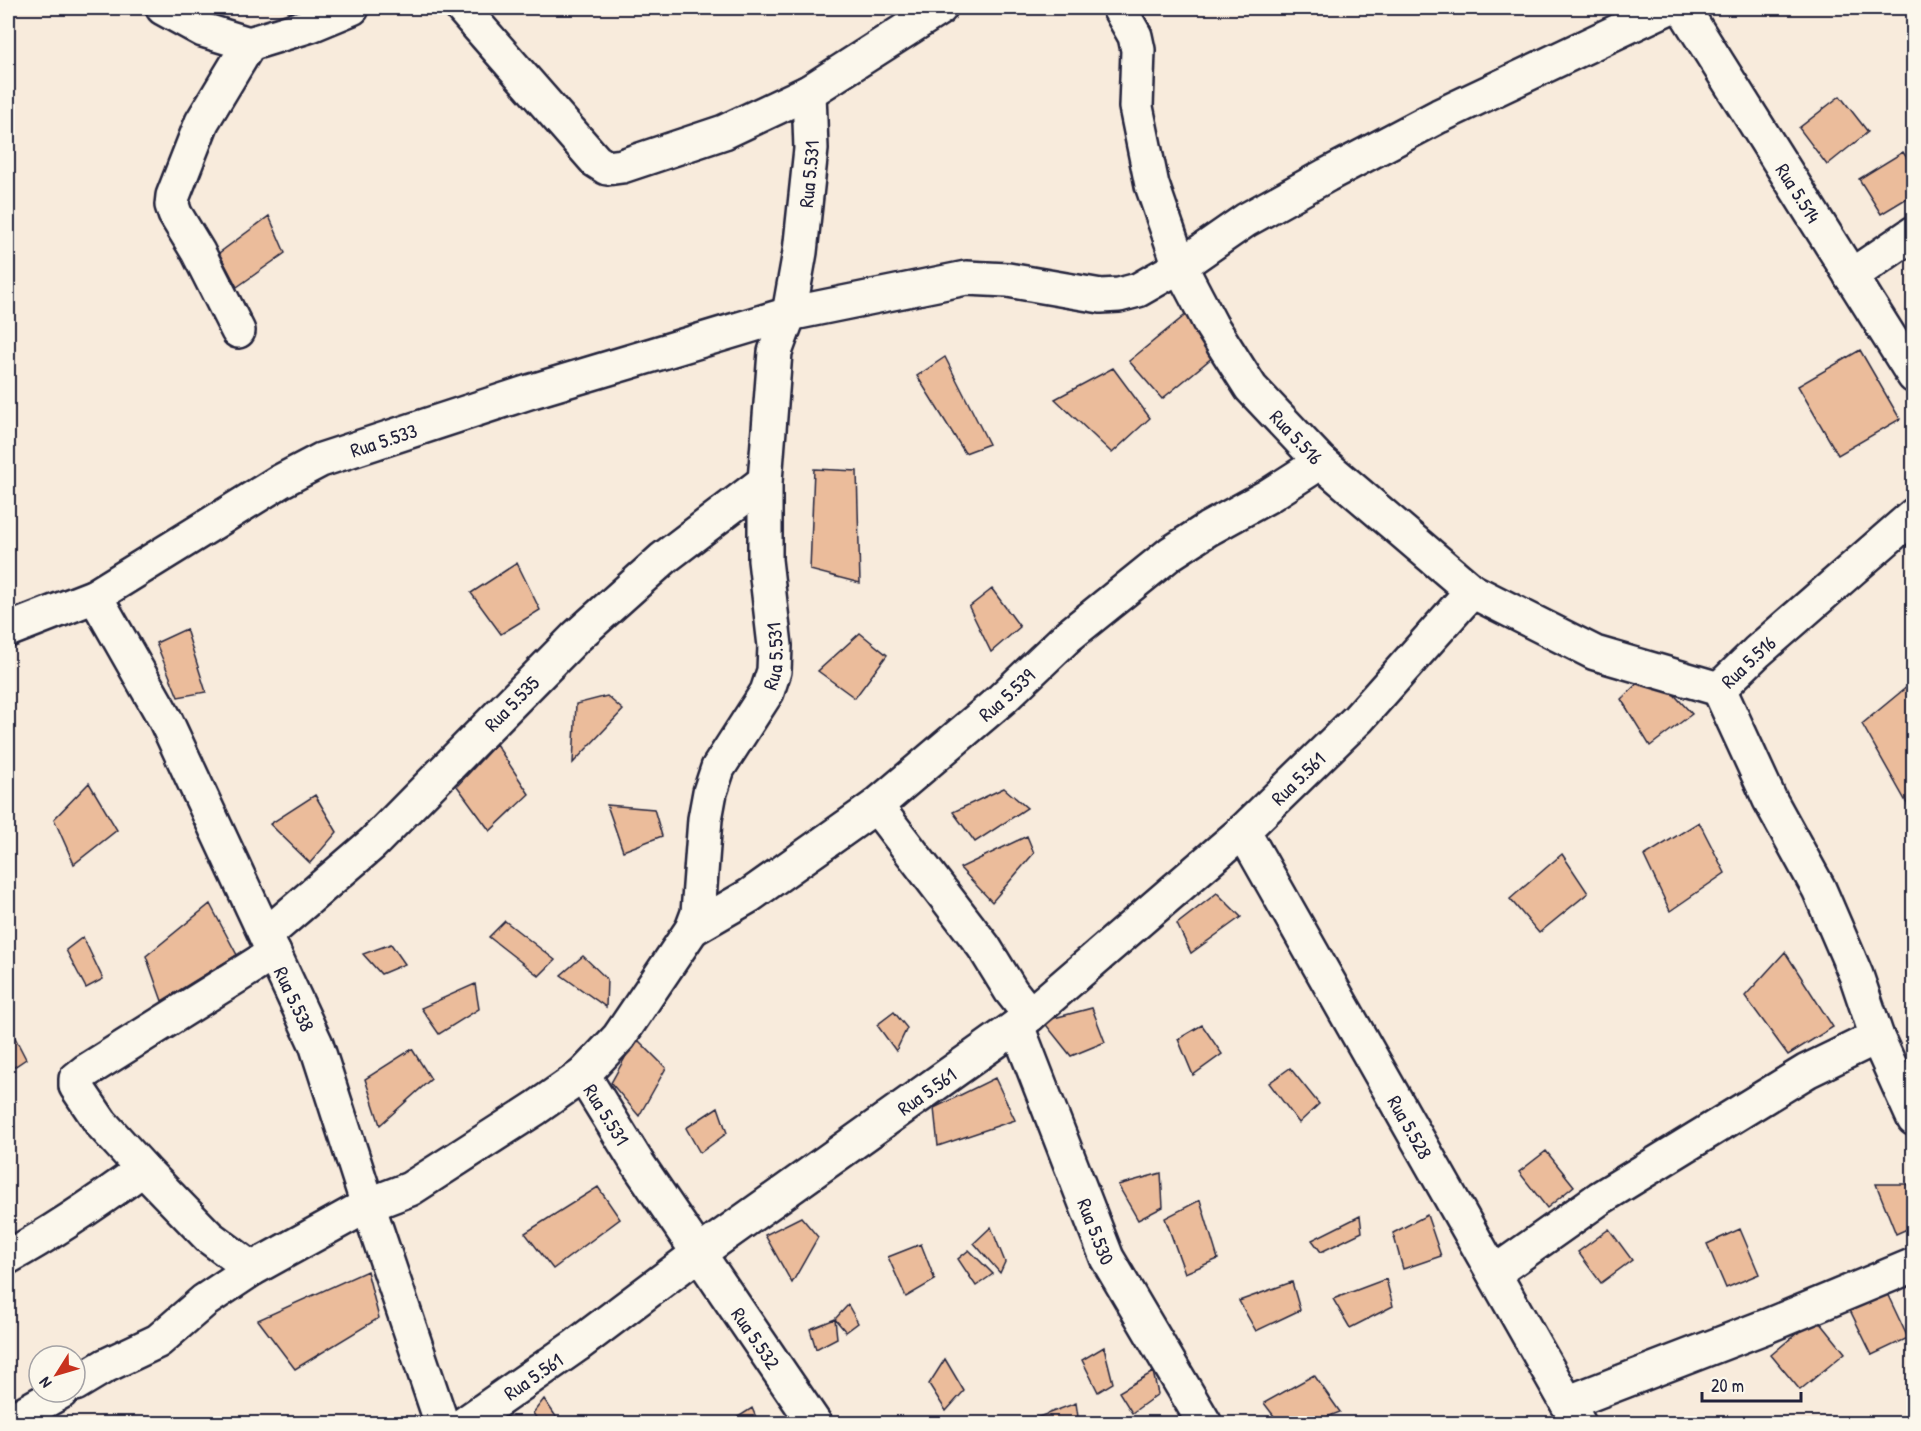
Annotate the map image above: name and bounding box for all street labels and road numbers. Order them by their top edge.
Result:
street label: Rua 5.531 [791,140,825,209]
street label: Rua 5.514 [1770,158,1828,228]
street label: Rua 5.516 [1264,403,1329,470]
street label: Rua 5.533 [347,416,420,463]
street label: Rua 5.531 [755,621,789,693]
street label: Rua 5.516 [1715,629,1781,694]
street label: Rua 5.539 [972,662,1040,727]
street label: Rua 5.535 [478,669,545,737]
street label: Rua 5.561 [1264,745,1331,811]
street label: Rua 5.538 [268,962,322,1035]
street label: Rua 5.561 [892,1061,961,1121]
street label: Rua 5.531 [578,1079,636,1150]
street label: Rua 5.528 [1382,1090,1439,1163]
street label: Rua 5.530 [1072,1194,1121,1270]
street label: Rua 5.532 [726,1302,787,1375]
street label: Rua 5.561 [498,1346,568,1406]

